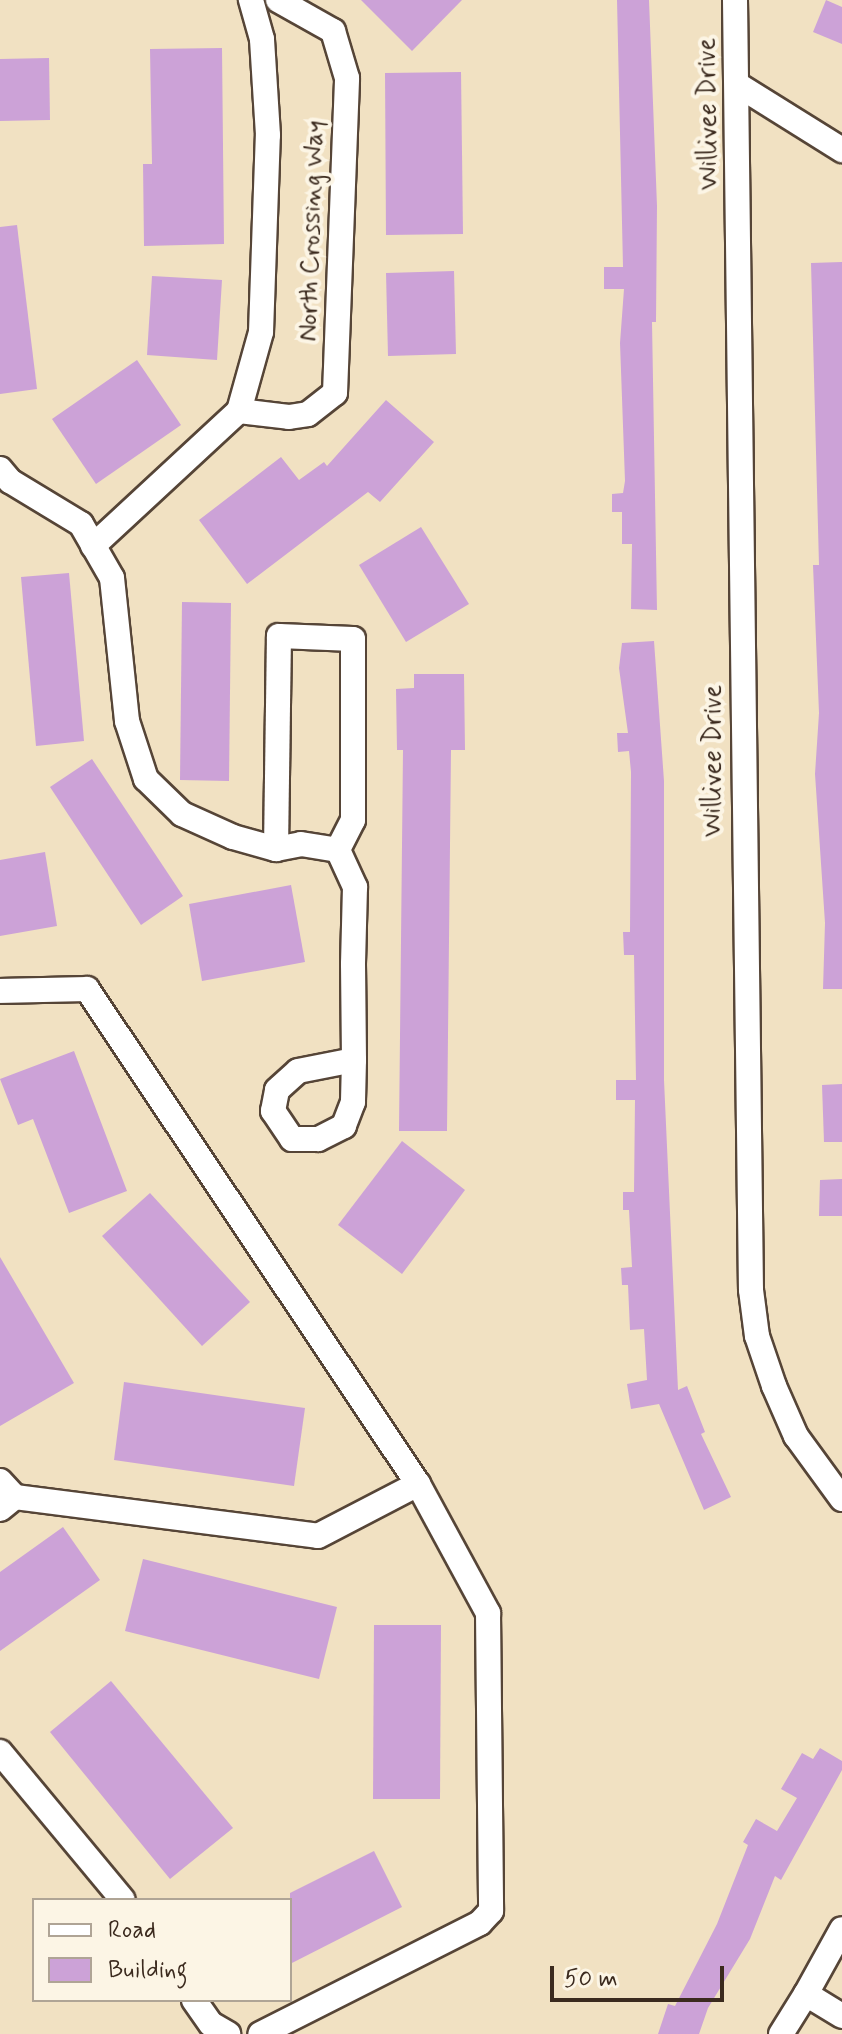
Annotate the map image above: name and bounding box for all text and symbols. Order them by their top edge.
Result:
street label: Willivee Drive [692,38,726,190]
street label: North Crossing Way [293,118,333,344]
street label: Willivee Drive [698,685,730,837]
legend [32,1898,292,2002]
text: Road [108,1915,156,1946]
scale bar [554,1950,728,2000]
text: Building [108,1955,188,1986]
text: 50 m [564,1964,618,1995]

